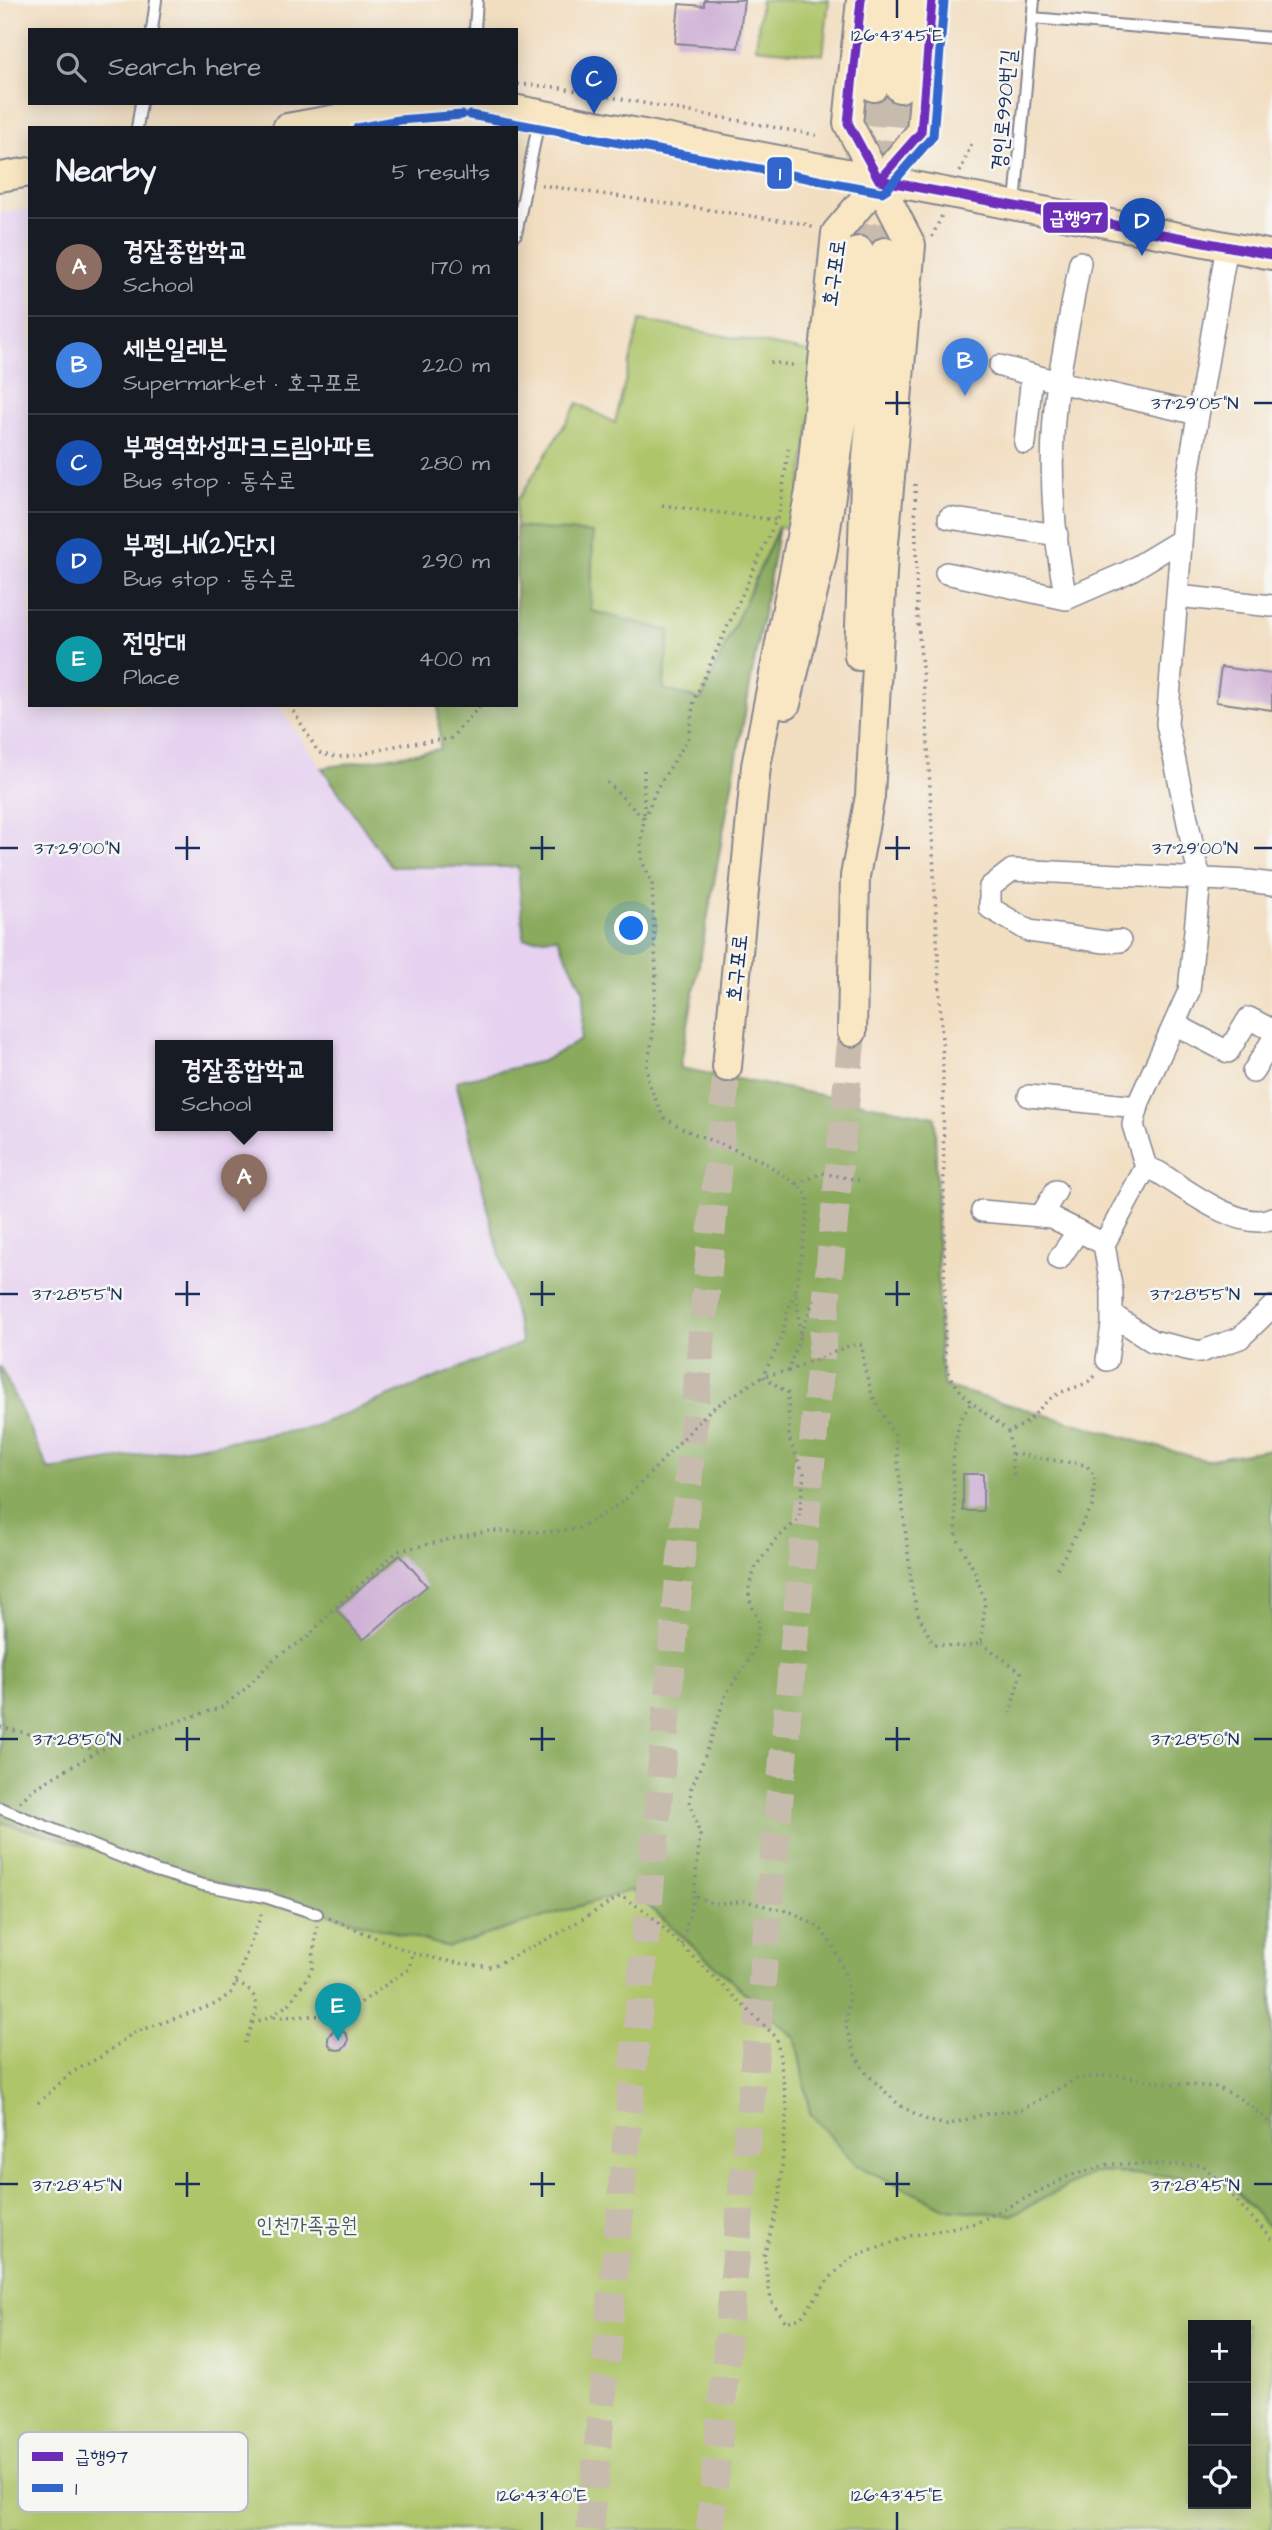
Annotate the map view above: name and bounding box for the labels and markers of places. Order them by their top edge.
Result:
pin: C [571,56,617,114]
pin: D [1119,198,1165,256]
pin: B [942,338,988,396]
pin: A [221,1154,267,1212]
pin: E [315,1983,361,2041]

